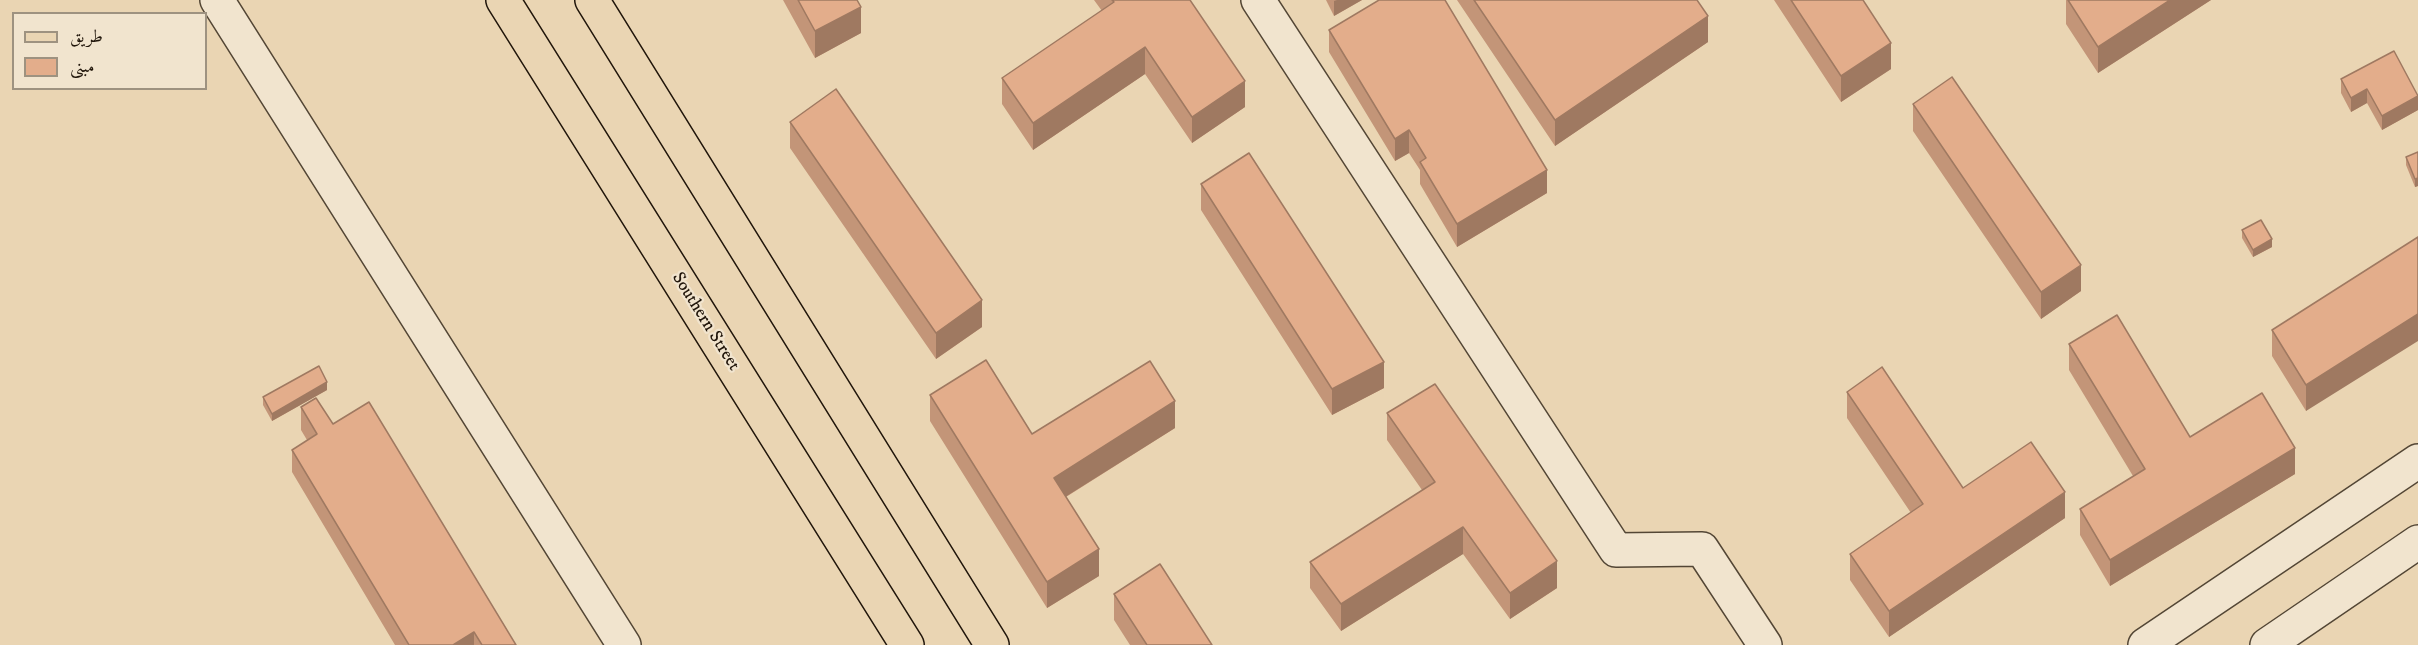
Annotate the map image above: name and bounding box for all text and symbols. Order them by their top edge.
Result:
legend [12,12,207,90]
text: طريق [70,26,103,48]
text: مبنى [70,56,95,78]
street label: Southern Street [666,269,744,375]

